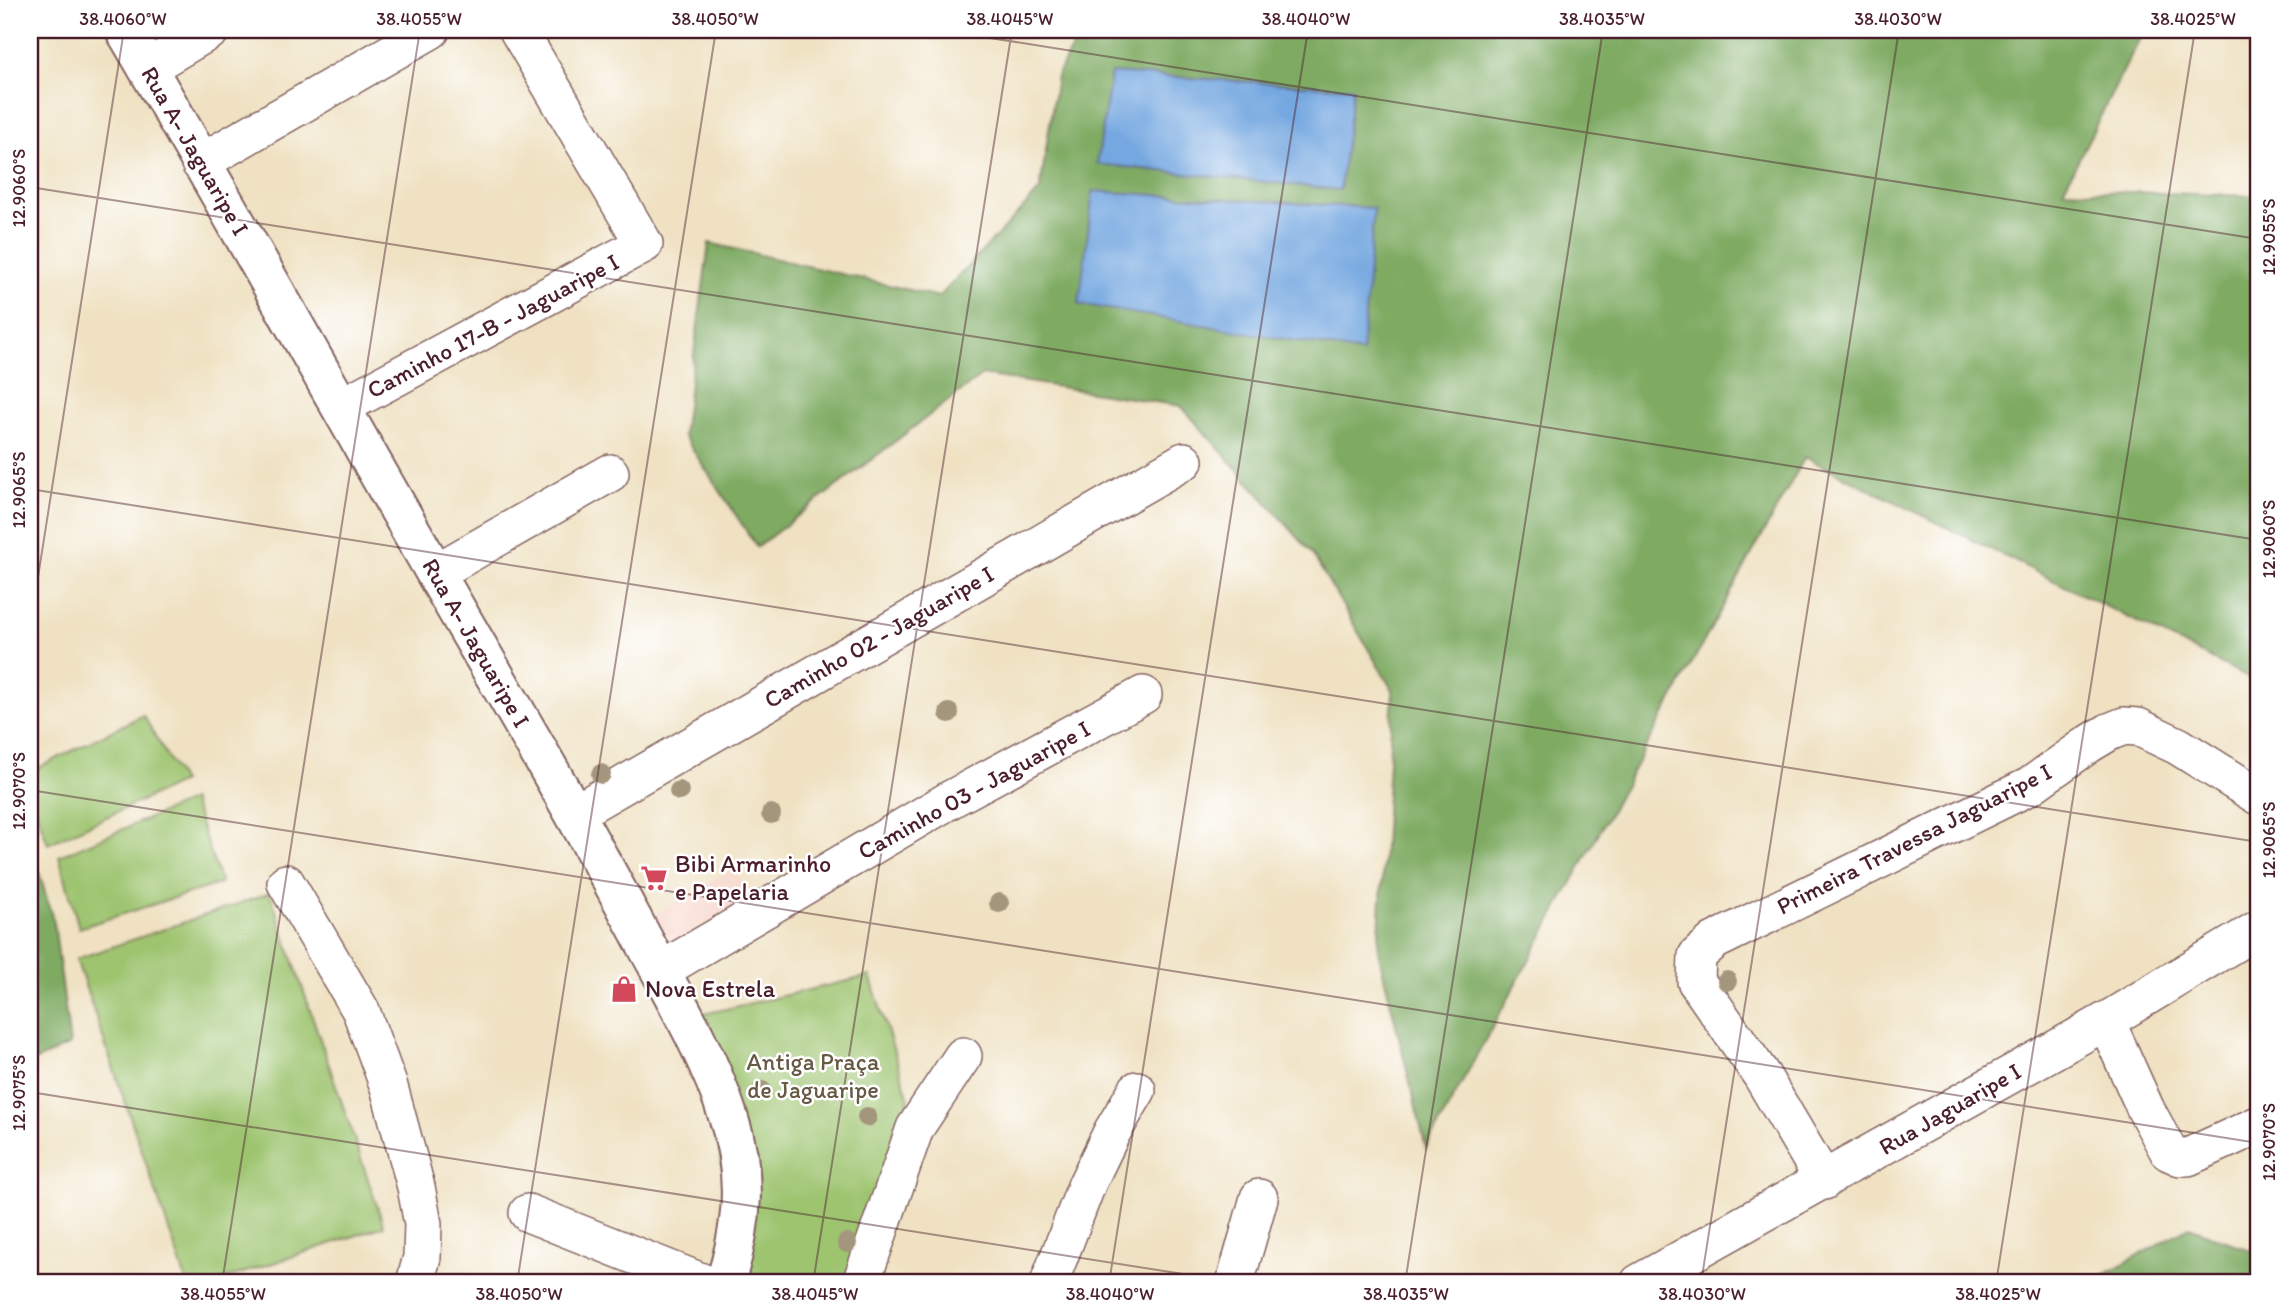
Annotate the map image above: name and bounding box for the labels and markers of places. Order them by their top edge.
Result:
place label: Bibi Armarinho e Papelaria [675,849,831,906]
supermarket icon: Bibi Armarinho e Papelaria [639,863,669,893]
shop icon: Nova Estrela [609,974,639,1004]
place label: Nova Estrela [645,974,776,1003]

